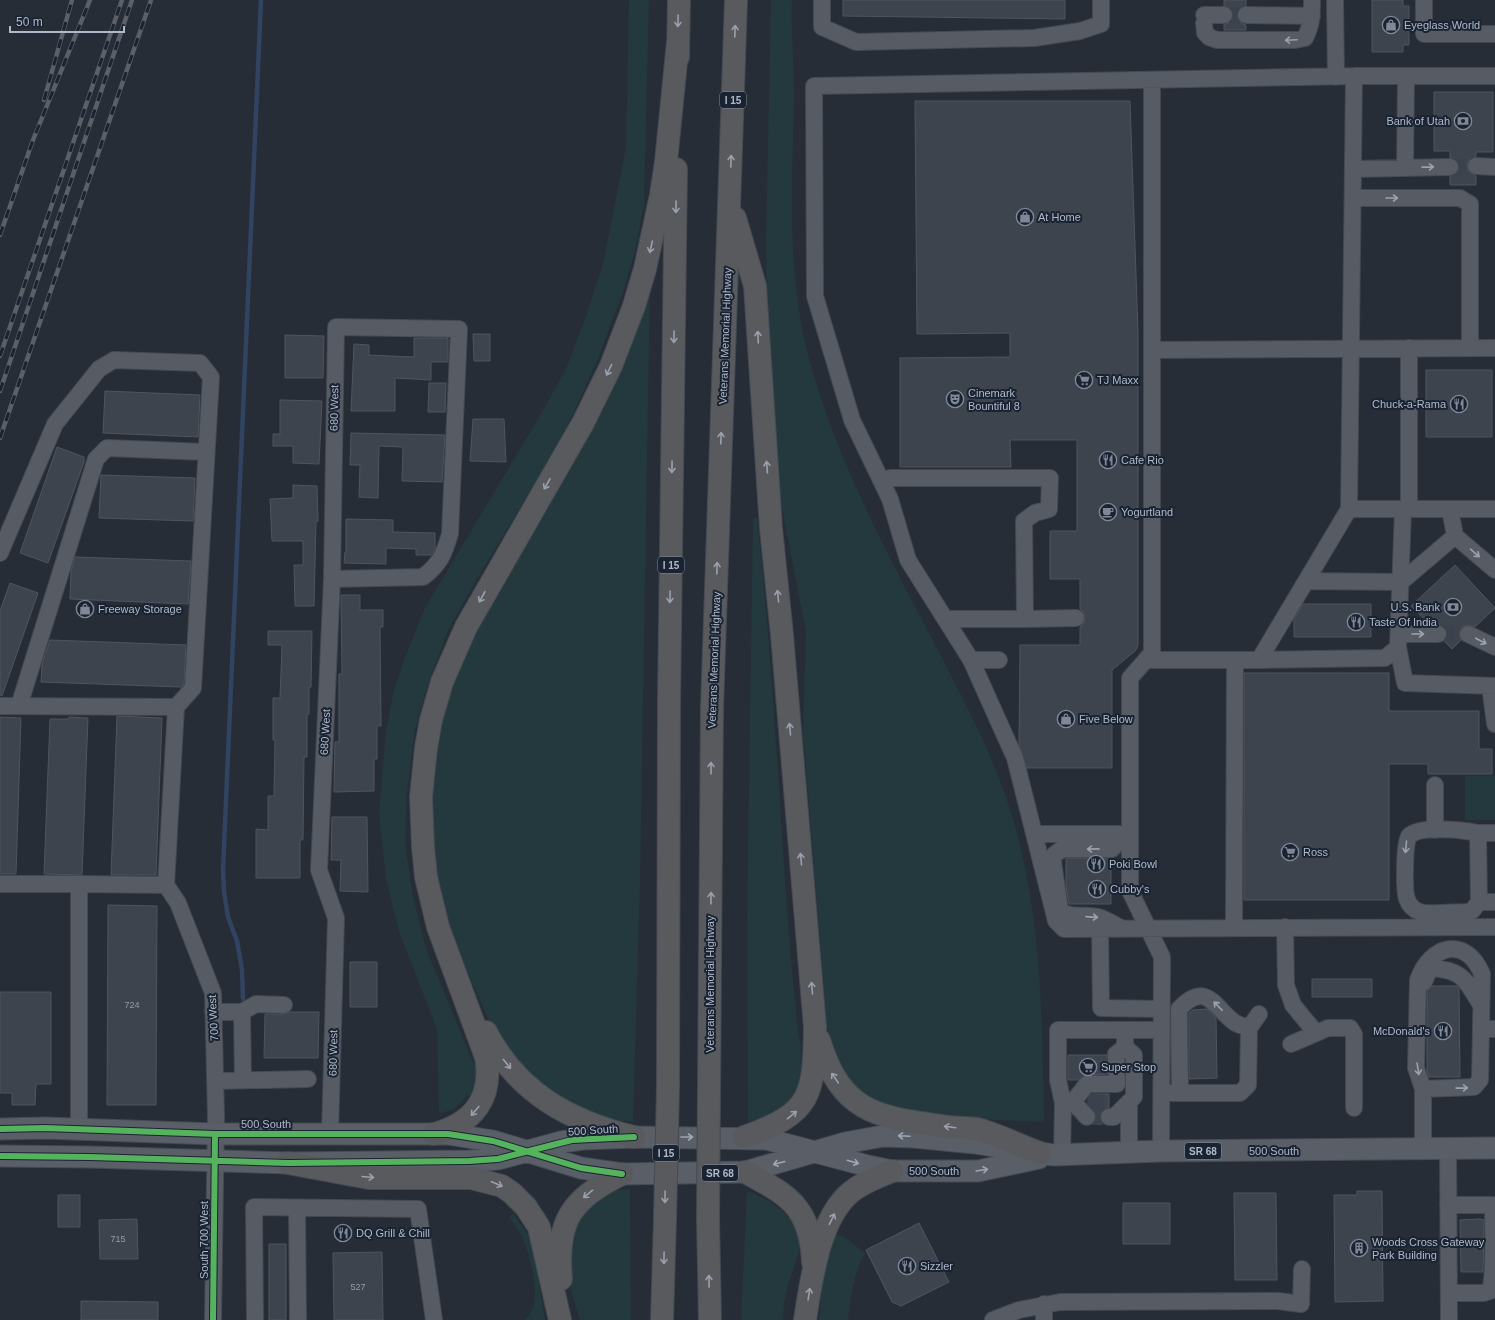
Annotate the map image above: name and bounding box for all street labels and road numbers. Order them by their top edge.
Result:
road number: I 15 [720,92,746,108]
street label: Veterans Memorial Highway [717,267,733,405]
street label: 680 West [328,385,340,431]
road number: I 15 [658,557,684,573]
street label: Veterans Memorial Highway [706,591,722,729]
street label: 680 West [318,709,332,755]
street label: Veterans Memorial Highway [704,915,716,1052]
street label: 700 West [206,995,220,1041]
street label: 680 West [327,1030,339,1076]
street label: 500 South [241,1118,291,1130]
street label: 500 South [568,1122,618,1138]
road number: SR 68 [1185,1143,1221,1159]
road number: I 15 [653,1145,679,1161]
street label: 500 South [1249,1145,1299,1157]
road number: SR 68 [702,1165,738,1181]
street label: 500 South [909,1165,959,1177]
street label: South 700 West [198,1201,210,1279]

